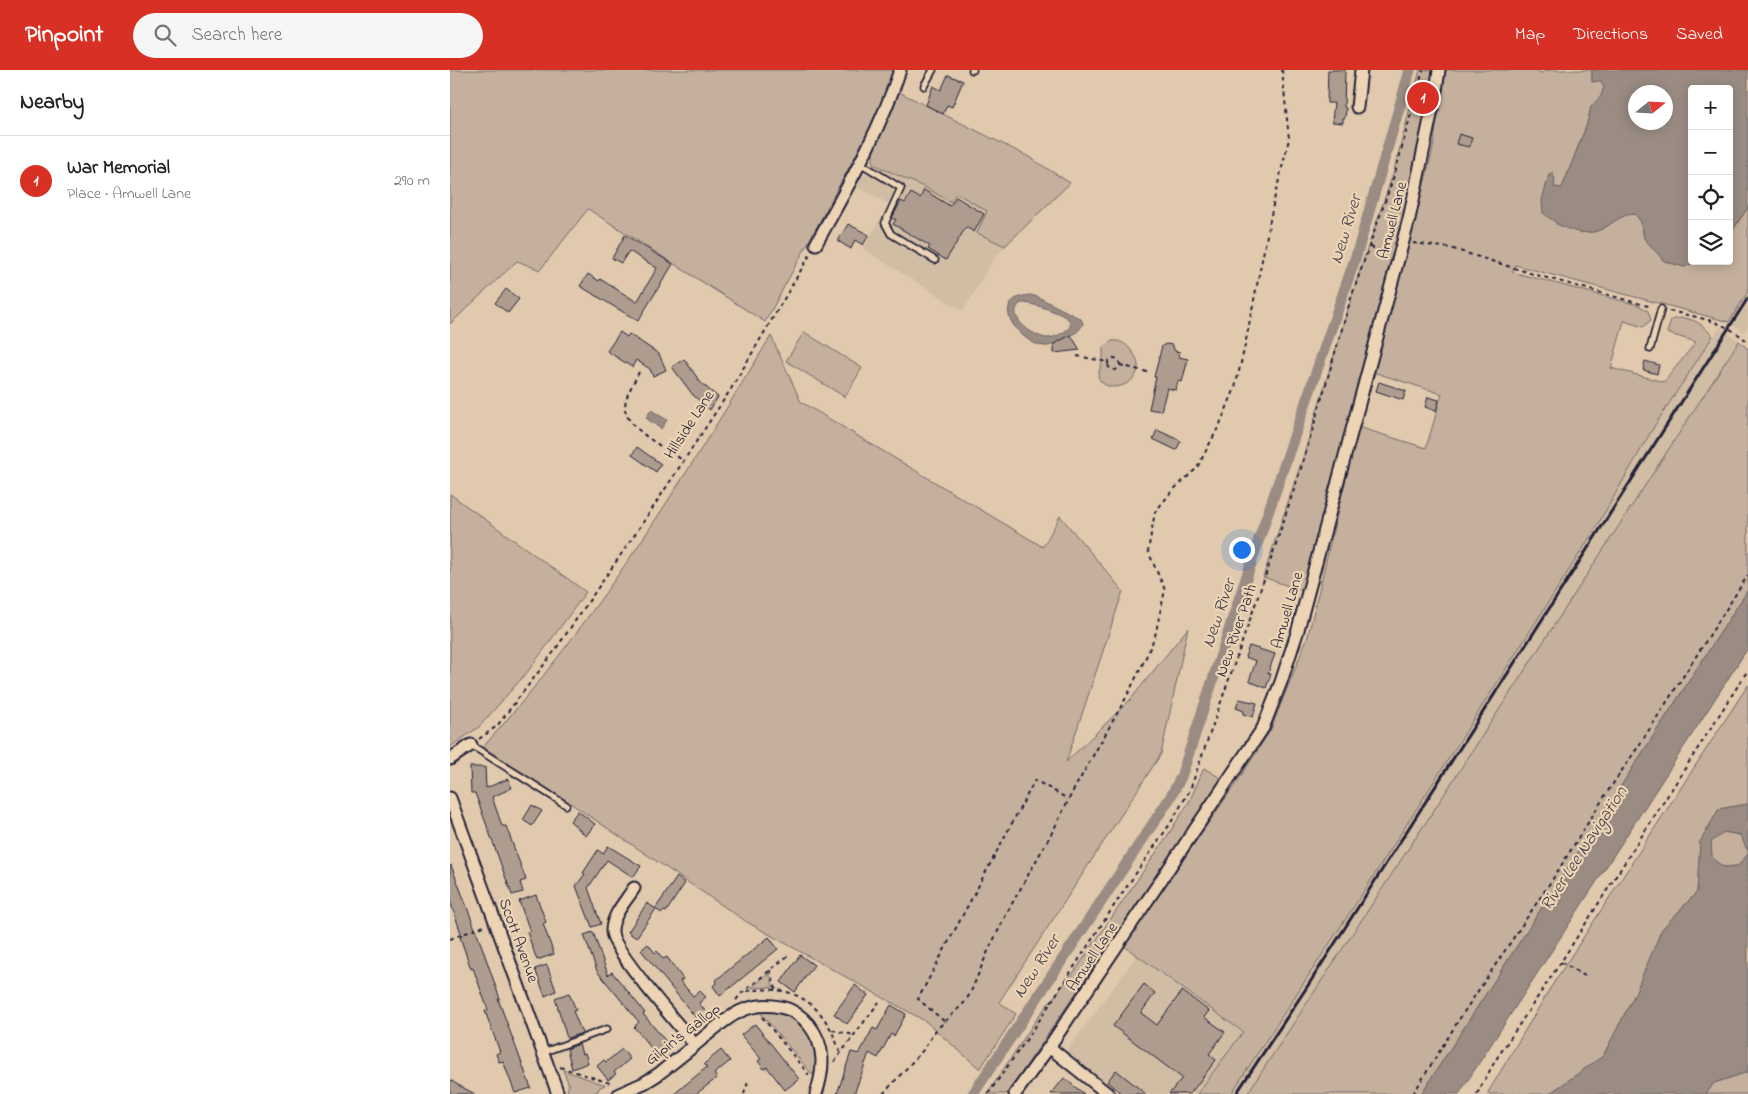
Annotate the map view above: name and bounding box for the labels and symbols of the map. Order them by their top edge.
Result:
pin: 1 [1407,79,1439,117]
north arrow [1628,85,1673,130]
street label: Amwell Lane [1372,178,1414,262]
water label: New River [1324,190,1370,267]
street label: Hillside Lane [658,385,722,464]
your location [1229,537,1255,563]
street label: Amwell Lane [1266,569,1311,652]
water label: New River [1196,574,1245,651]
street label: New River Path [1210,581,1264,680]
water label: River Lee Navigation [1535,781,1635,916]
street label: Scott Avenue [492,895,545,987]
street label: Amwell Lane [1061,917,1125,997]
water label: New River [1007,928,1069,1004]
street label: Gilpin's Gallop [640,997,726,1072]

